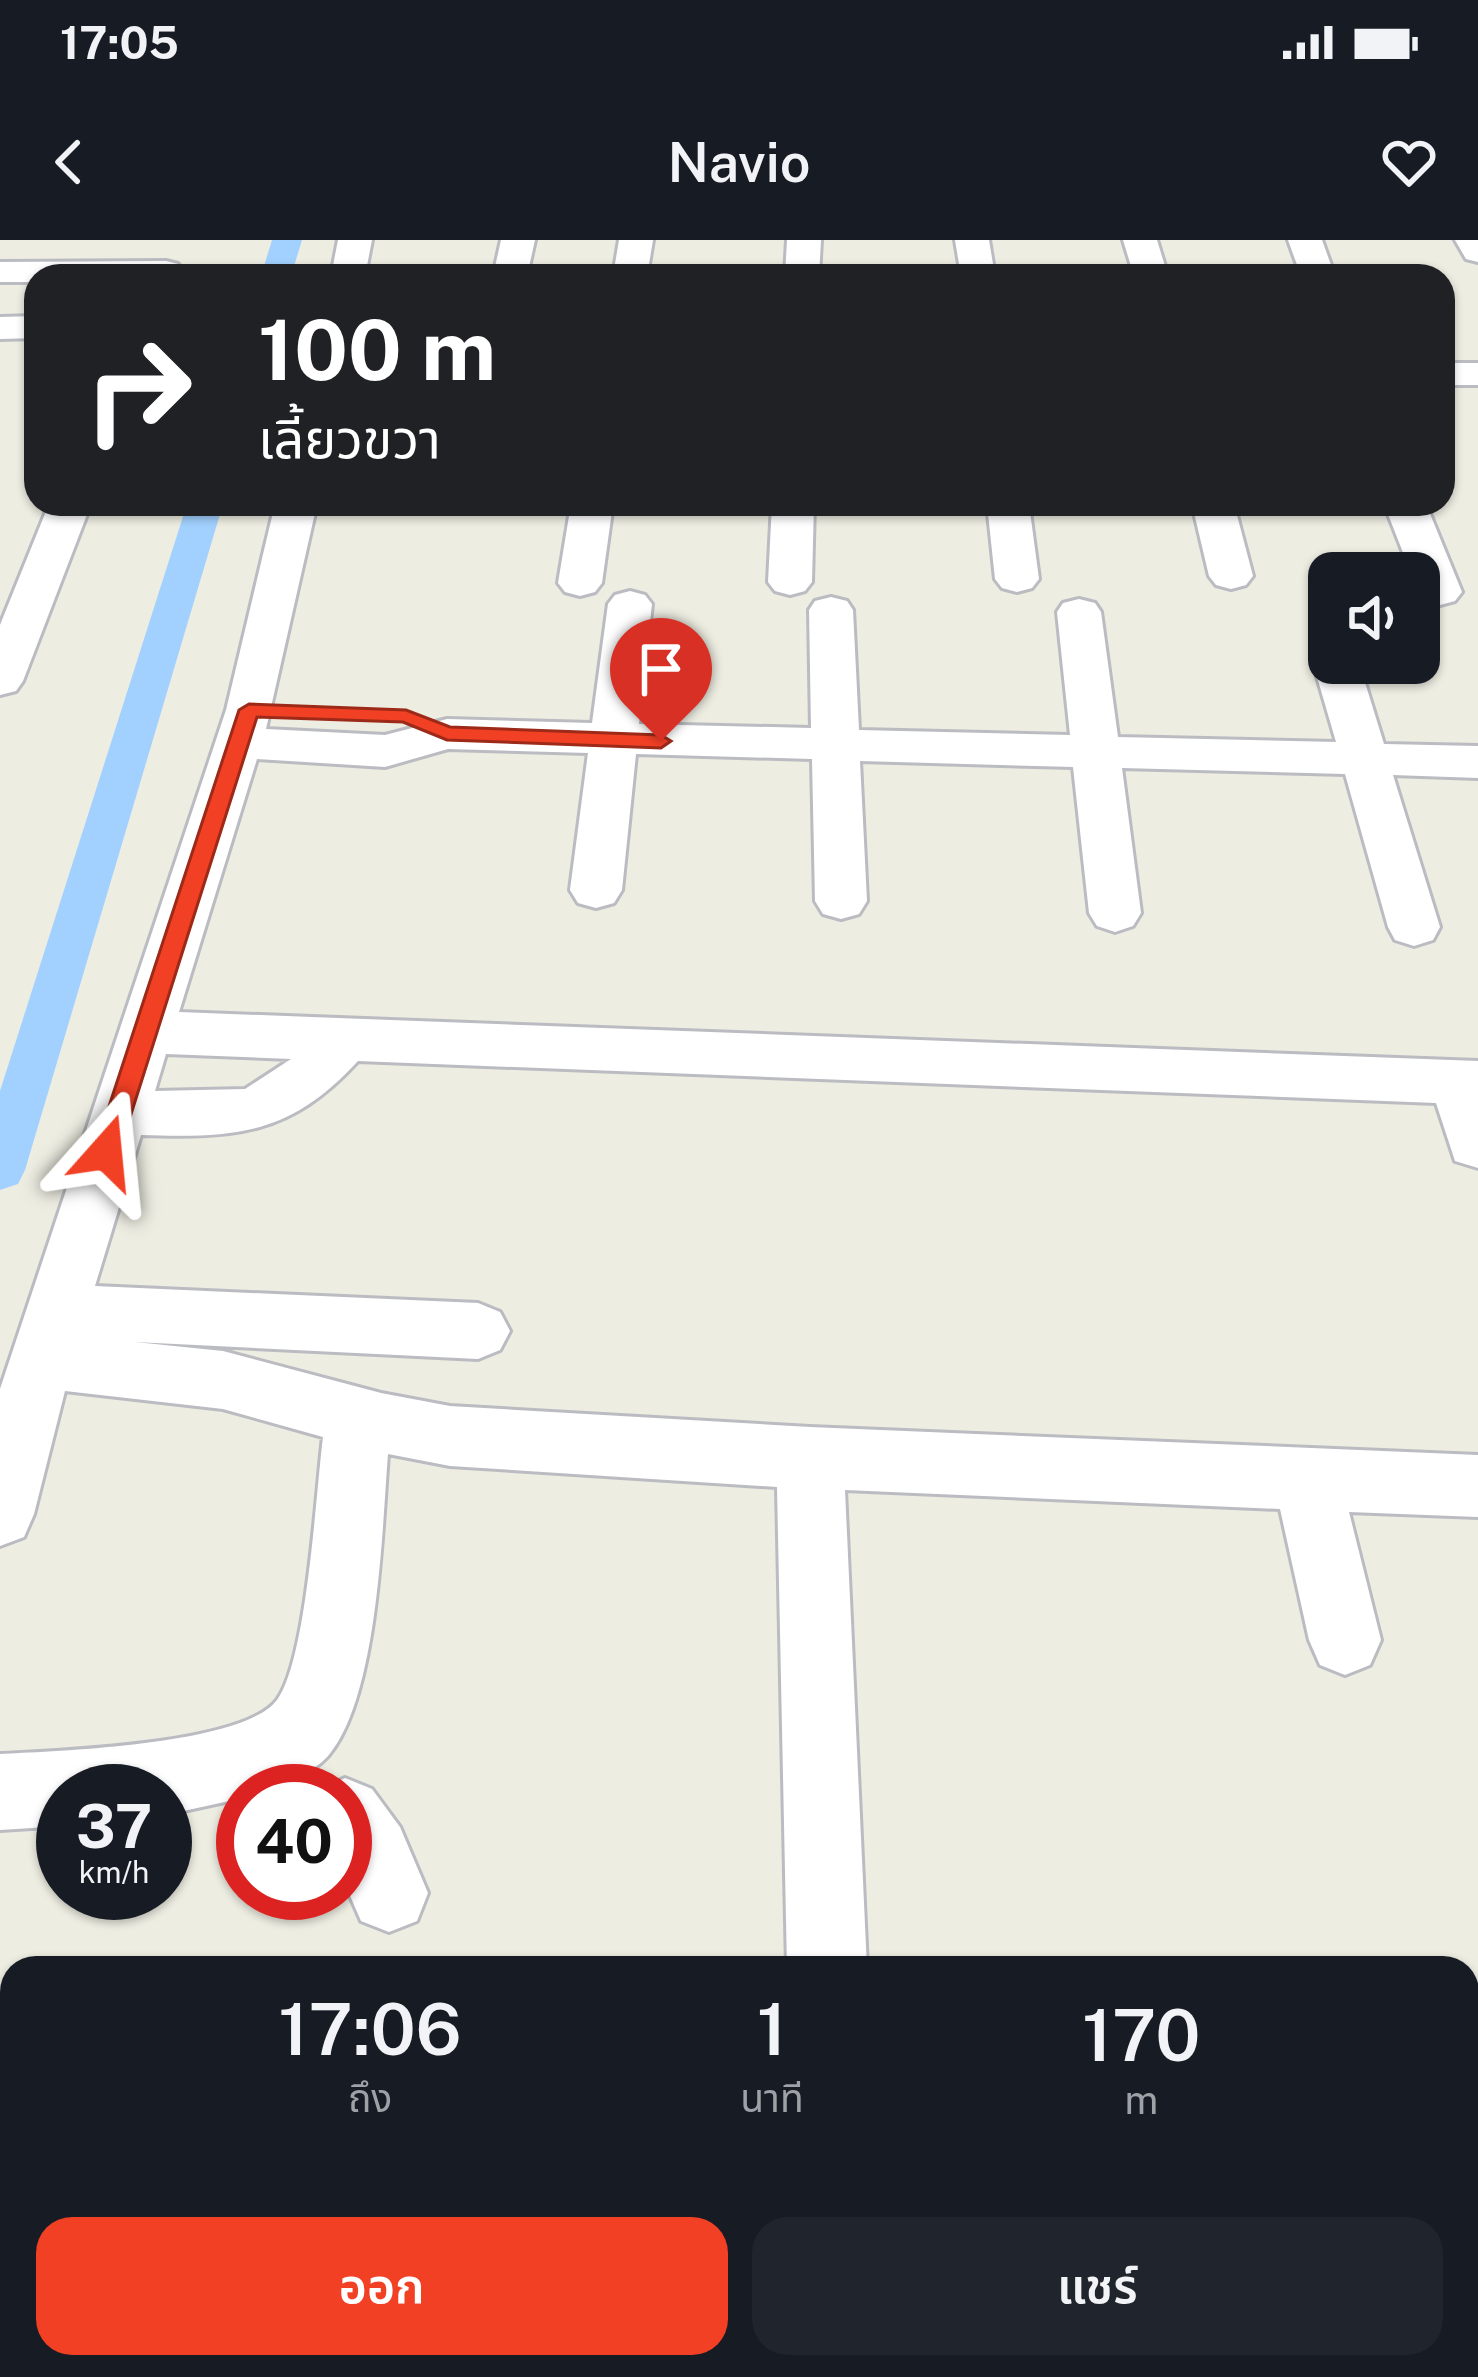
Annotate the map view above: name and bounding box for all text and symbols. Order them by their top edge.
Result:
text: 17:05 [60,16,179,69]
icon: back [36,129,102,195]
icon: heart [1376,129,1442,195]
text: Navio [667,131,811,194]
text: 100 m [258,300,496,399]
icon: right [60,312,216,468]
text: เลี้ยวขวา [258,407,441,470]
map controls [1308,552,1440,684]
button: sound [1308,552,1440,684]
pin [610,618,712,741]
icon: arrive [628,636,694,702]
position arrow [43,1089,169,1215]
speed limit sign: 40 [216,1764,372,1920]
text: 37 [76,1791,152,1862]
text: km/h [79,1854,149,1890]
text: 17:06 [278,1987,462,2071]
text: 1 [757,1987,787,2071]
text: 170 [1082,1993,1201,2077]
text: ถึง [348,2075,392,2121]
text: นาที [740,2075,804,2121]
text: m [1124,2077,1158,2123]
button: ออก [36,2217,728,2355]
button: แชร์ [752,2217,1443,2355]

